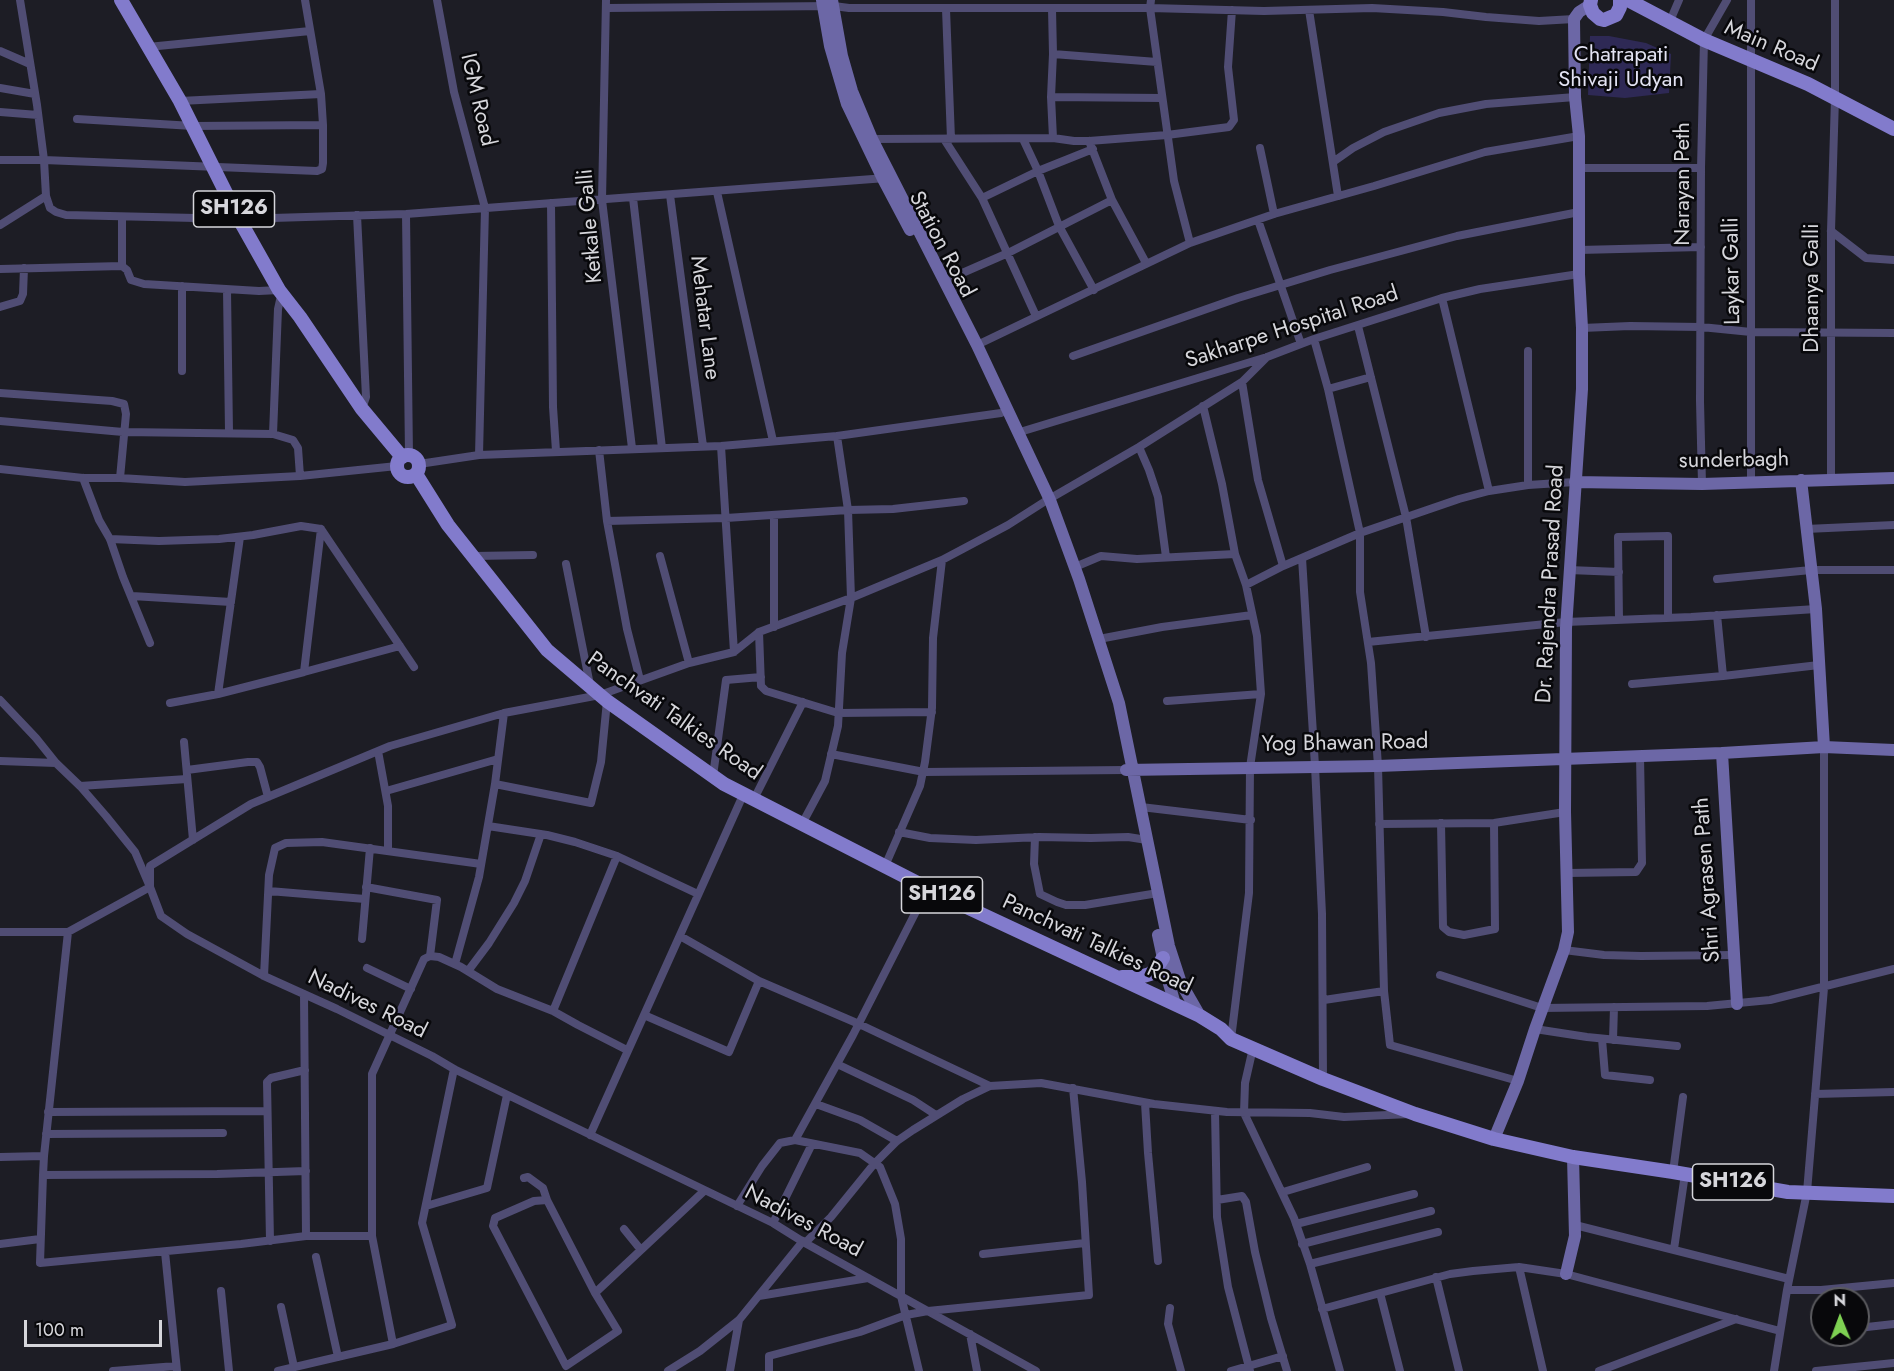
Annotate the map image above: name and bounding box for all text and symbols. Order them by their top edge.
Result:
street label: Main Road [1720,15,1822,79]
park label: Chatrapati Shivaji Udyan [1558,43,1684,94]
street label: IGM Road [454,51,500,149]
street label: Narayan Peth [1671,122,1697,246]
street label: Ketkale Galli [573,168,609,284]
street label: Station Road [902,187,980,303]
road number: SH126 [194,191,274,227]
street label: Laykar Galli [1719,217,1747,325]
street label: Dhaanya Galli [1800,223,1826,353]
street label: Mehatar Lane [683,255,725,381]
street label: Sakharpe Hospital Road [1182,281,1402,375]
street label: sunderbagh [1678,447,1790,475]
street label: Dr. Rajendra Prasad Road [1532,464,1570,704]
street label: Panchvati Talkies Road [582,647,766,787]
street label: Yog Bhawan Road [1261,729,1429,759]
street label: Shri Agrasen Path [1689,796,1727,964]
road number: SH126 [902,877,982,913]
street label: Panchvati Talkies Road [998,889,1196,1001]
street label: Nadives Road [303,965,431,1045]
road number: SH126 [1692,1164,1774,1200]
street label: Nadives Road [740,1180,866,1264]
north arrow [1810,1287,1870,1347]
text: N [1833,1289,1846,1312]
scale bar [27,1308,165,1346]
text: 100 m [35,1317,84,1343]

